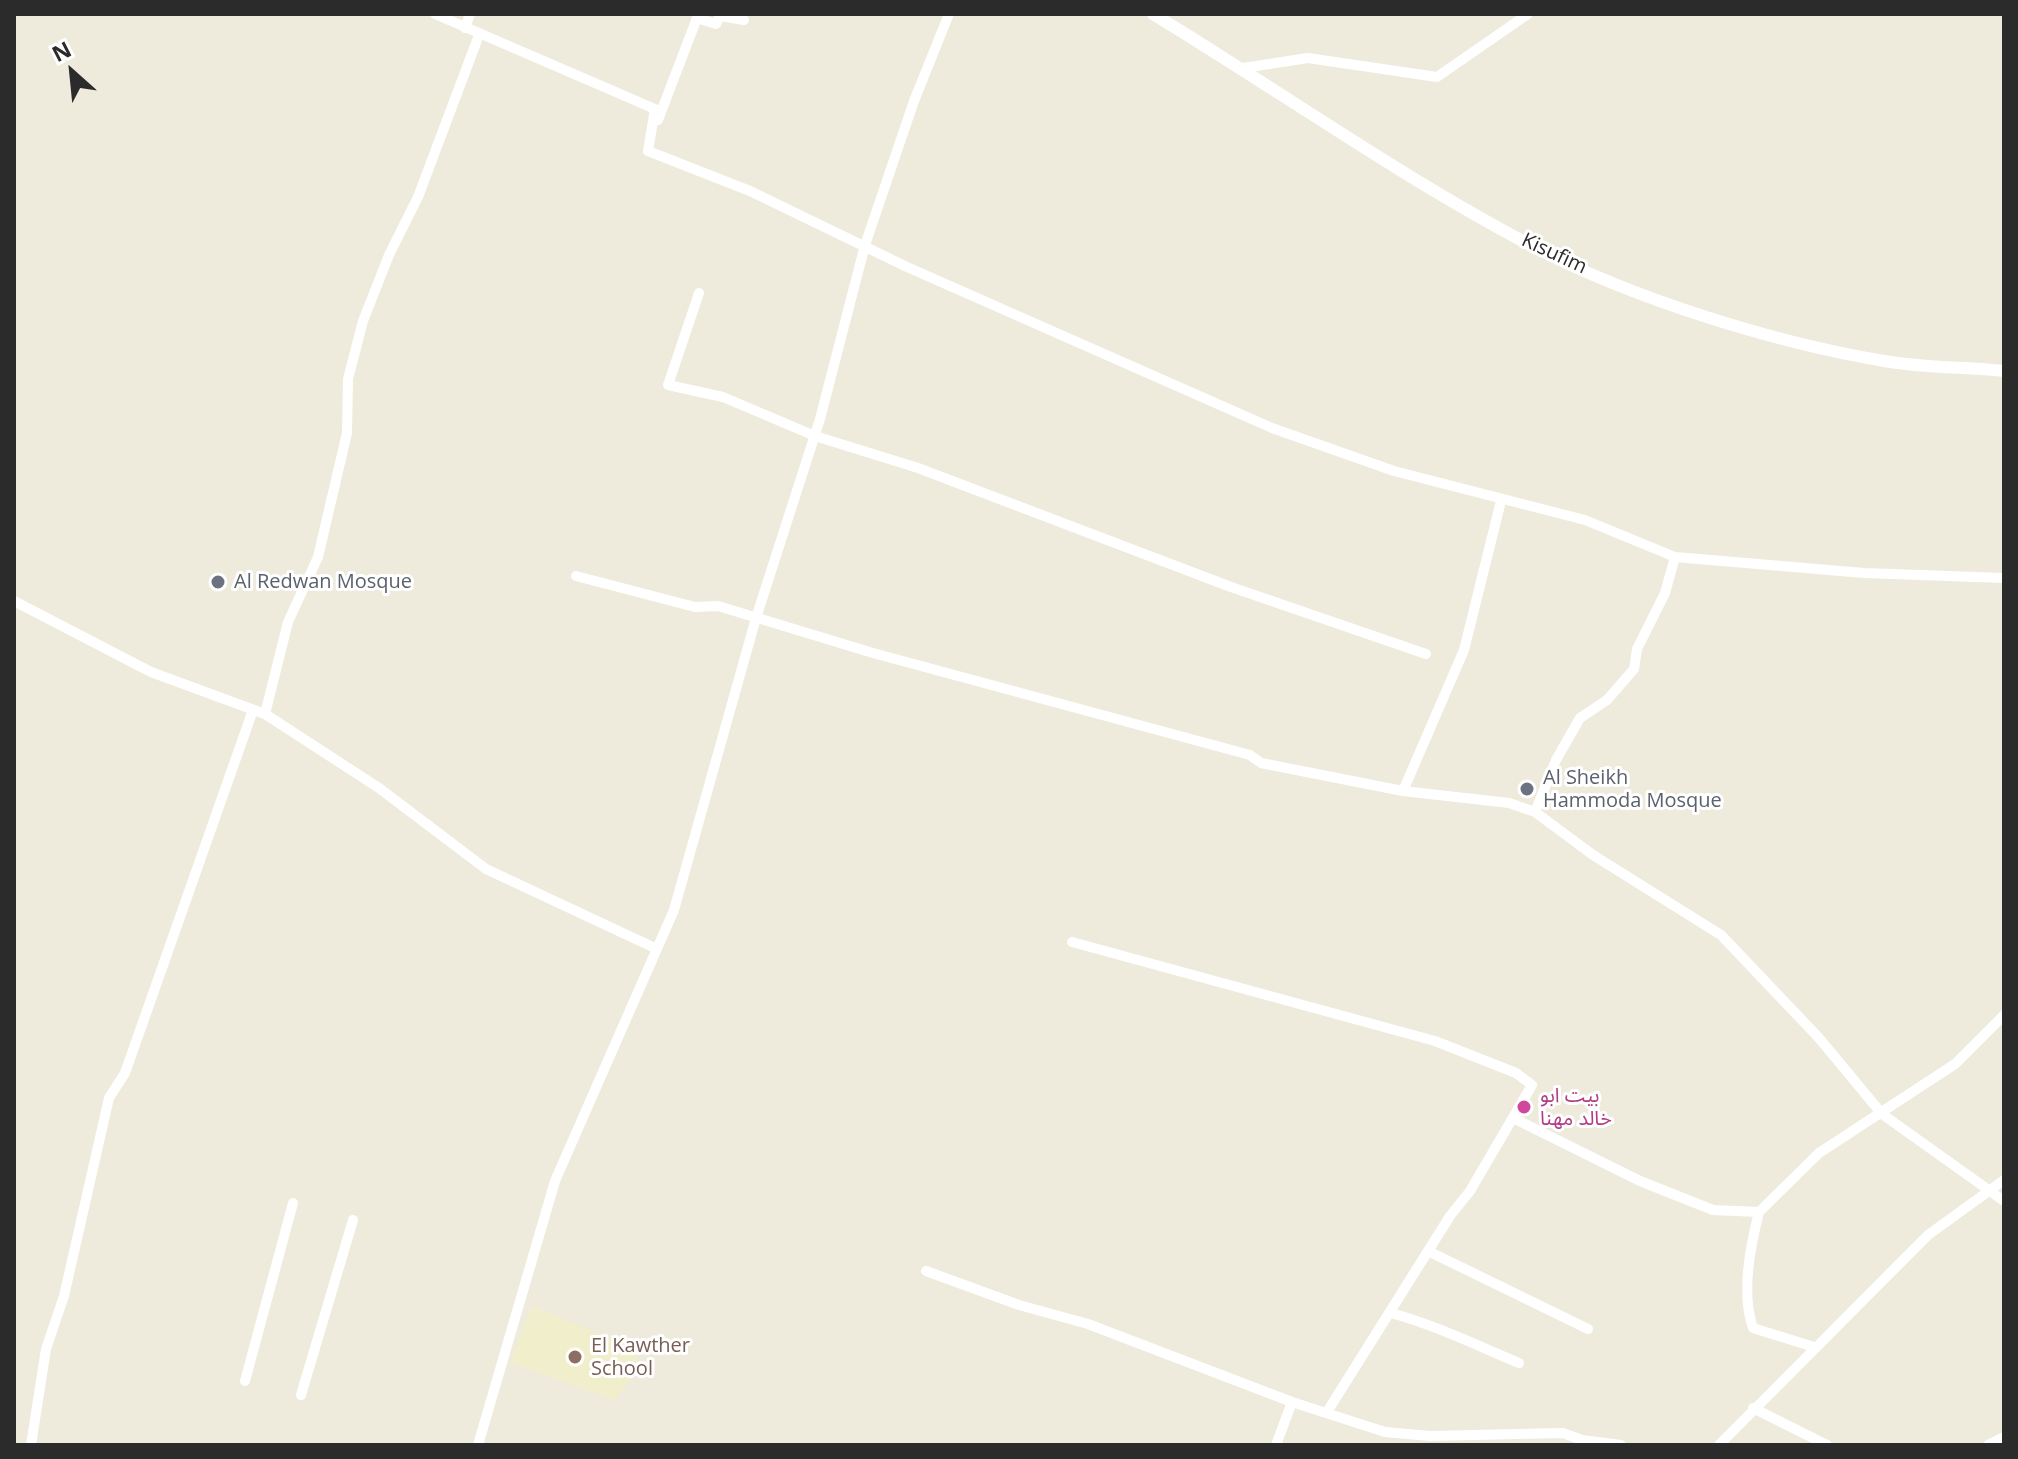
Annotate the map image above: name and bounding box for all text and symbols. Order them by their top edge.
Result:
north arrow [32,32,112,112]
text: N [46,33,76,68]
street label: Kisufim [1517,228,1591,280]
place label: Al Redwan Mosque [234,570,412,594]
marker: Al Redwan Mosque [209,573,227,591]
place label: Al Sheikh Hammoda Mosque [1543,766,1722,813]
marker: Al Sheikh Hammoda Mosque [1518,780,1536,798]
place label: بيت ابو خالد مهنا [1540,1084,1612,1131]
marker: بيت ابو خالد مهنا [1515,1098,1533,1116]
place label: El Kawther School [591,1334,690,1381]
marker: El Kawther School [566,1348,584,1366]

